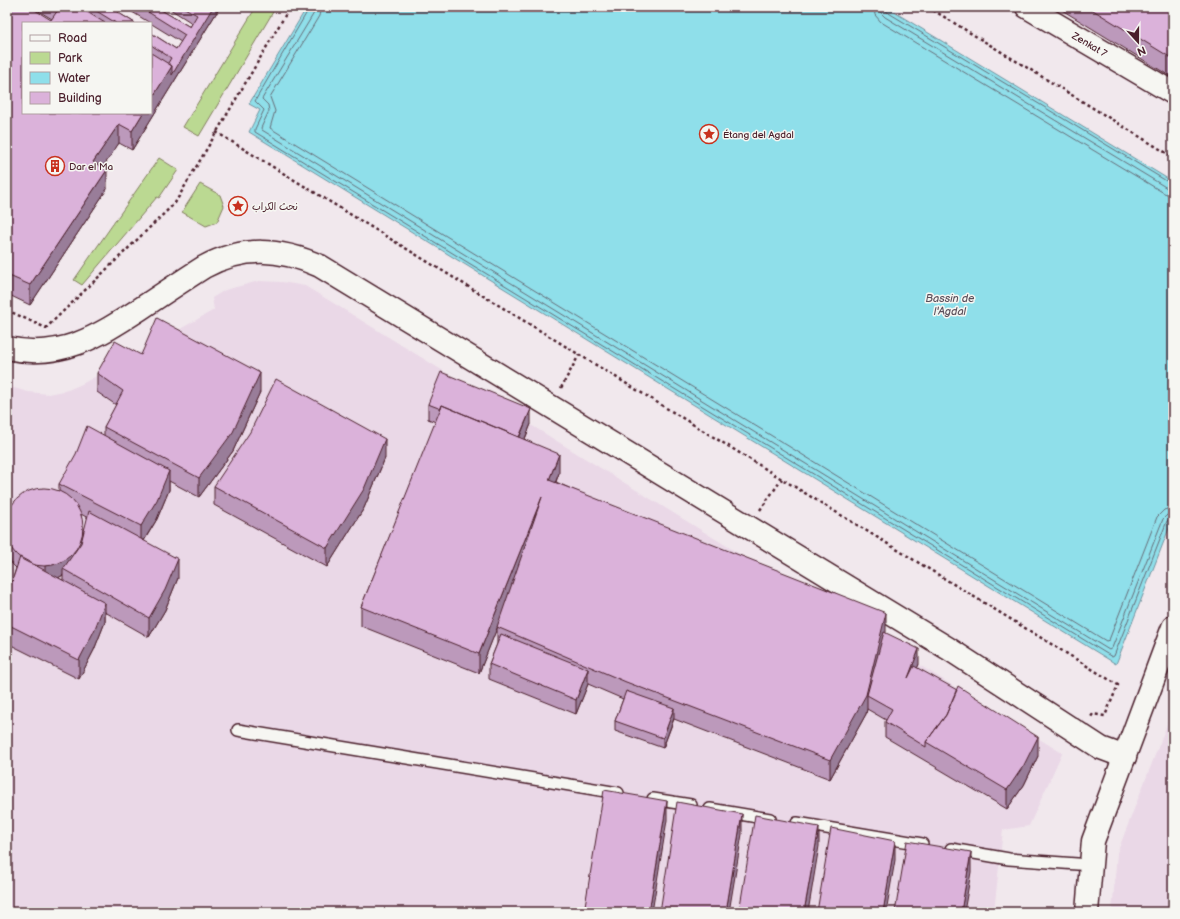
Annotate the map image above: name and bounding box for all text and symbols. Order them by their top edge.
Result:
legend [22,22,152,114]
north arrow [1118,22,1158,62]
street label: Zenkat 7 [1069,29,1109,60]
text: Road [58,31,87,46]
text: N [1135,43,1148,58]
text: Park [58,51,82,66]
text: Water [58,71,90,86]
text: Building [58,91,102,106]
place icon: Étang del Agdal [698,123,720,145]
place label: Étang del Agdal [723,129,794,141]
building icon: Dar el Ma [44,155,66,177]
place label: Dar el Ma [69,161,114,173]
place icon: نحث الكراب [227,195,249,217]
place label: نحث الكراب [252,201,298,213]
water label: Bassin de l'Agdal [926,292,975,318]

